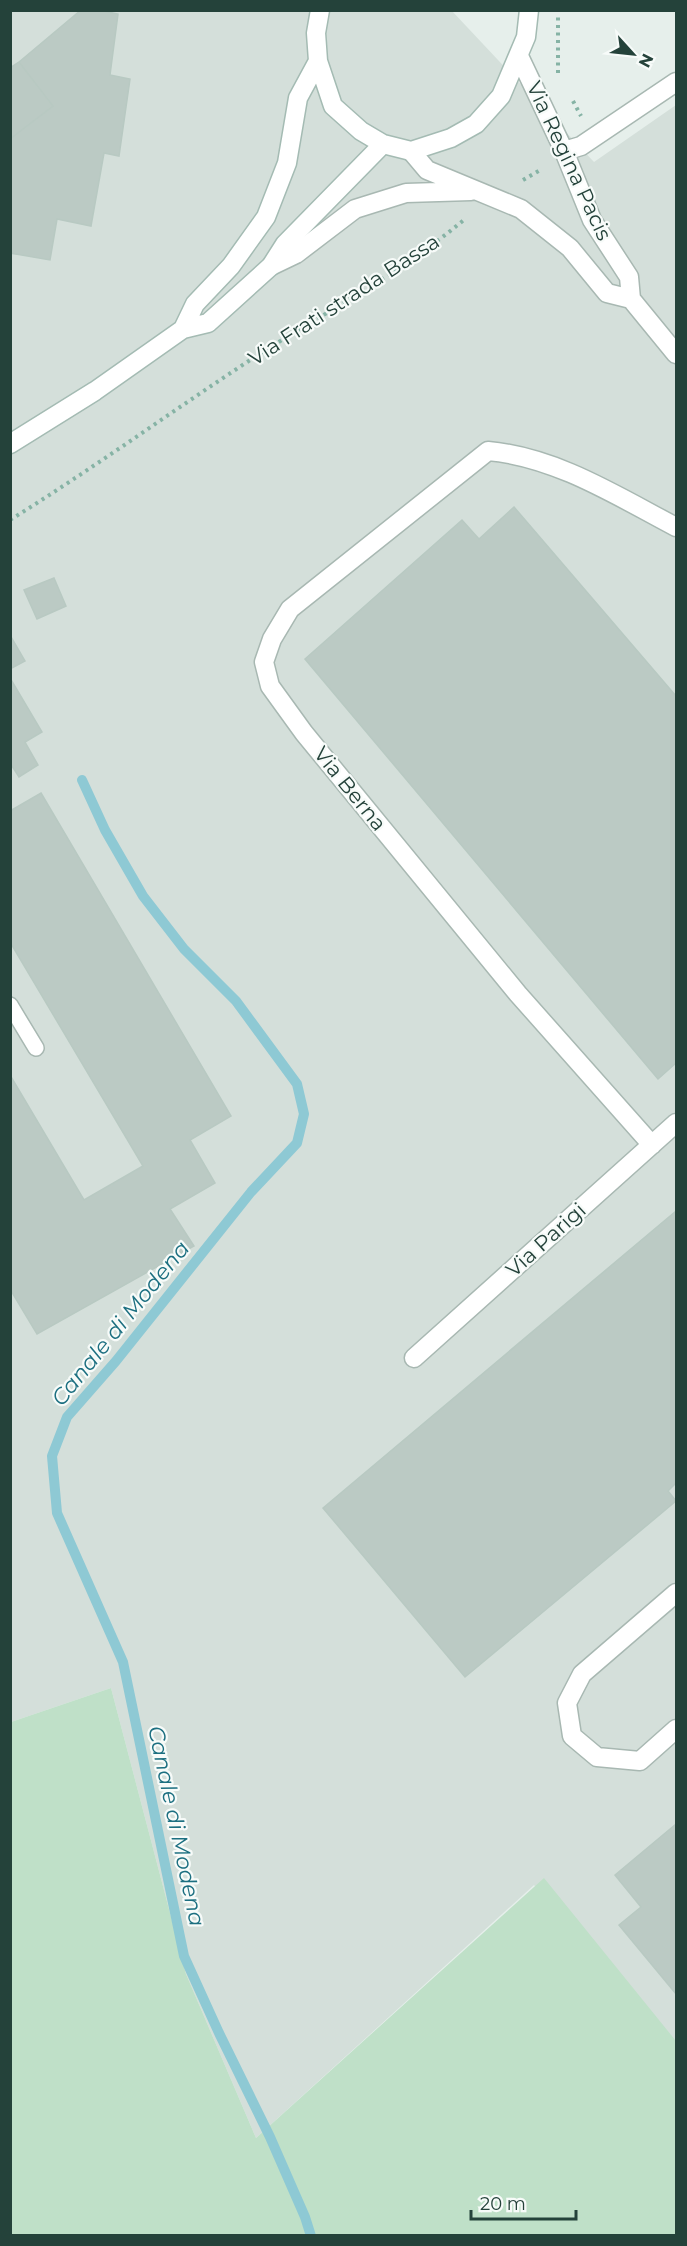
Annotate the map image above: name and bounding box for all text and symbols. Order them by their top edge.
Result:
north arrow [603,24,663,84]
text: N [635,51,657,71]
street label: Via Regina Pacis [522,77,617,244]
street label: Via Frati strada Bassa [244,228,444,371]
street label: Via Berna [309,741,392,836]
street label: Via Parigi [501,1197,591,1282]
water label: Canale di Modena [46,1235,195,1411]
water label: Canale di Modena [142,1723,211,1929]
scale bar [471,2183,576,2221]
text: 20 m [480,2193,526,2215]

